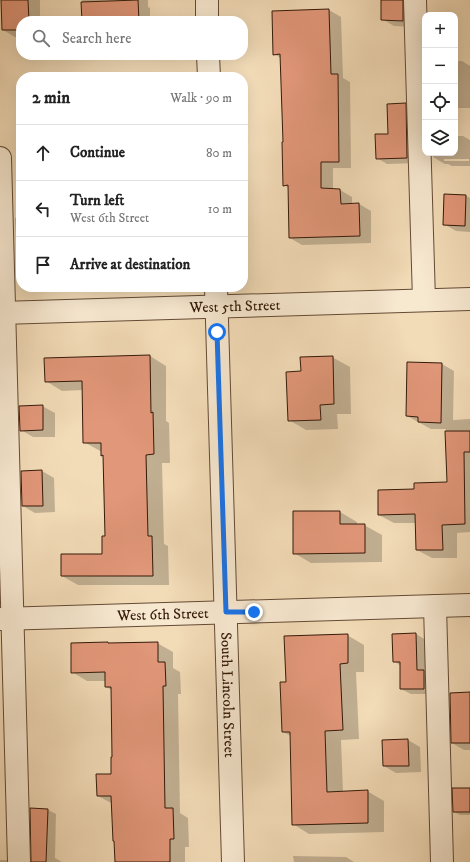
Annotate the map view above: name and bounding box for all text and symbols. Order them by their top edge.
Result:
map controls [422,12,458,156]
button: + [422,12,458,48]
search box [16,16,248,60]
icon: search [30,27,52,49]
text: Search here [62,29,131,48]
button: − [422,48,458,84]
button: locate [422,84,458,120]
text: 2 min [32,87,70,109]
text: Walk · 90 m [170,90,232,106]
button: layers [422,120,458,156]
icon: ahead [32,142,54,164]
text: Continue [70,143,125,162]
text: 80 m [206,145,232,161]
text: Turn left [70,191,124,210]
icon: left [32,198,54,220]
text: 10 m [208,201,232,217]
text: West 6th Street [70,210,149,226]
icon: arrive [32,254,54,276]
text: Arrive at destination [70,255,190,274]
street label: West 5th Street [188,296,281,317]
route start [208,323,226,341]
route end [245,603,263,621]
street label: West 6th Street [116,604,209,626]
street label: South Lincoln Street [216,632,239,758]

